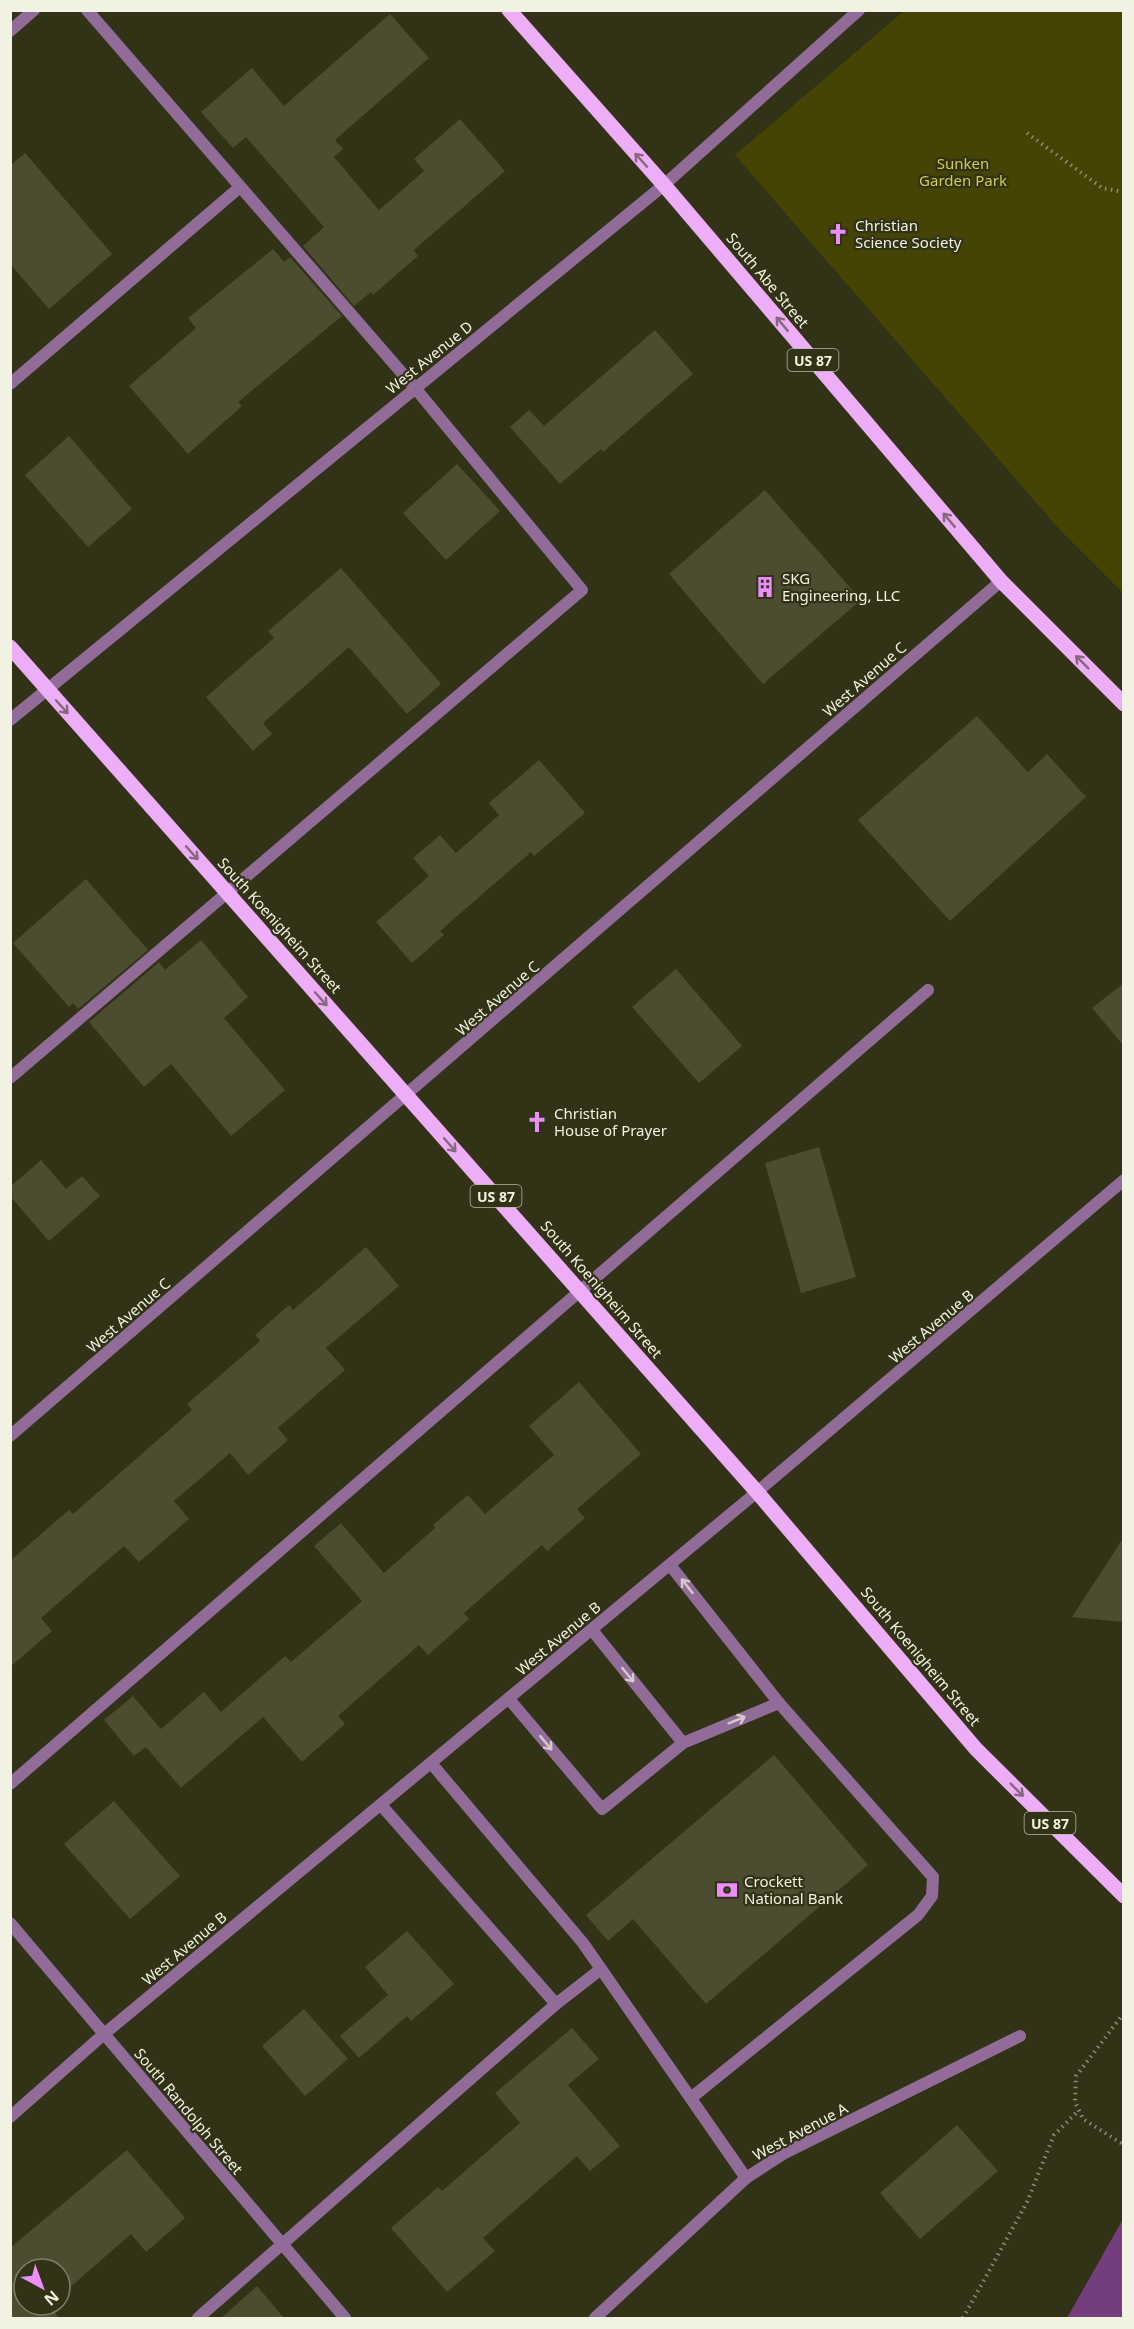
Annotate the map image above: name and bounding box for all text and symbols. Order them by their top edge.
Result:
one-way arrow [634,152,648,167]
park label: Sunken Garden Park [919,153,1007,190]
place label: Christian Science Society [855,215,962,252]
church icon: Christian Science Society [826,222,850,246]
street label: South Abe Street [722,228,814,332]
street label: West Avenue D [381,316,477,398]
one-way arrow [775,317,789,332]
road number: US 87 [788,349,838,371]
one-way arrow [942,513,956,528]
place label: SKG Engineering, LLC [782,568,901,605]
building icon: SKG Engineering, LLC [753,575,777,599]
street label: West Avenue C [818,637,910,721]
one-way arrow [1075,655,1090,670]
one-way arrow [55,699,69,714]
one-way arrow [185,845,199,860]
street label: South Koenigheim Street [214,853,347,997]
street label: West Avenue C [451,956,543,1040]
one-way arrow [314,991,328,1006]
place label: Christian House of Prayer [554,1103,667,1140]
church icon: Christian House of Prayer [525,1110,549,1134]
one-way arrow [443,1136,457,1152]
road number: US 87 [470,1185,522,1207]
street label: South Koenigheim Street [537,1216,668,1362]
street label: West Avenue C [82,1273,174,1357]
street label: West Avenue B [884,1285,978,1367]
one-way arrow [680,1578,693,1594]
street label: South Koenigheim Street [857,1582,986,1730]
street label: West Avenue B [511,1597,605,1679]
one-way arrow [622,1667,635,1683]
one-way arrow [727,1714,746,1725]
one-way arrow [540,1735,553,1751]
one-way arrow [1010,1783,1024,1798]
road number: US 87 [1024,1812,1076,1834]
place label: Crockett National Bank [744,1871,843,1908]
bank icon: Crockett National Bank [715,1878,739,1902]
street label: West Avenue B [137,1907,231,1989]
street label: South Randolph Street [130,2044,248,2179]
street label: West Avenue A [749,2097,851,2164]
north arrow [12,2257,72,2317]
text: N [40,2286,64,2311]

